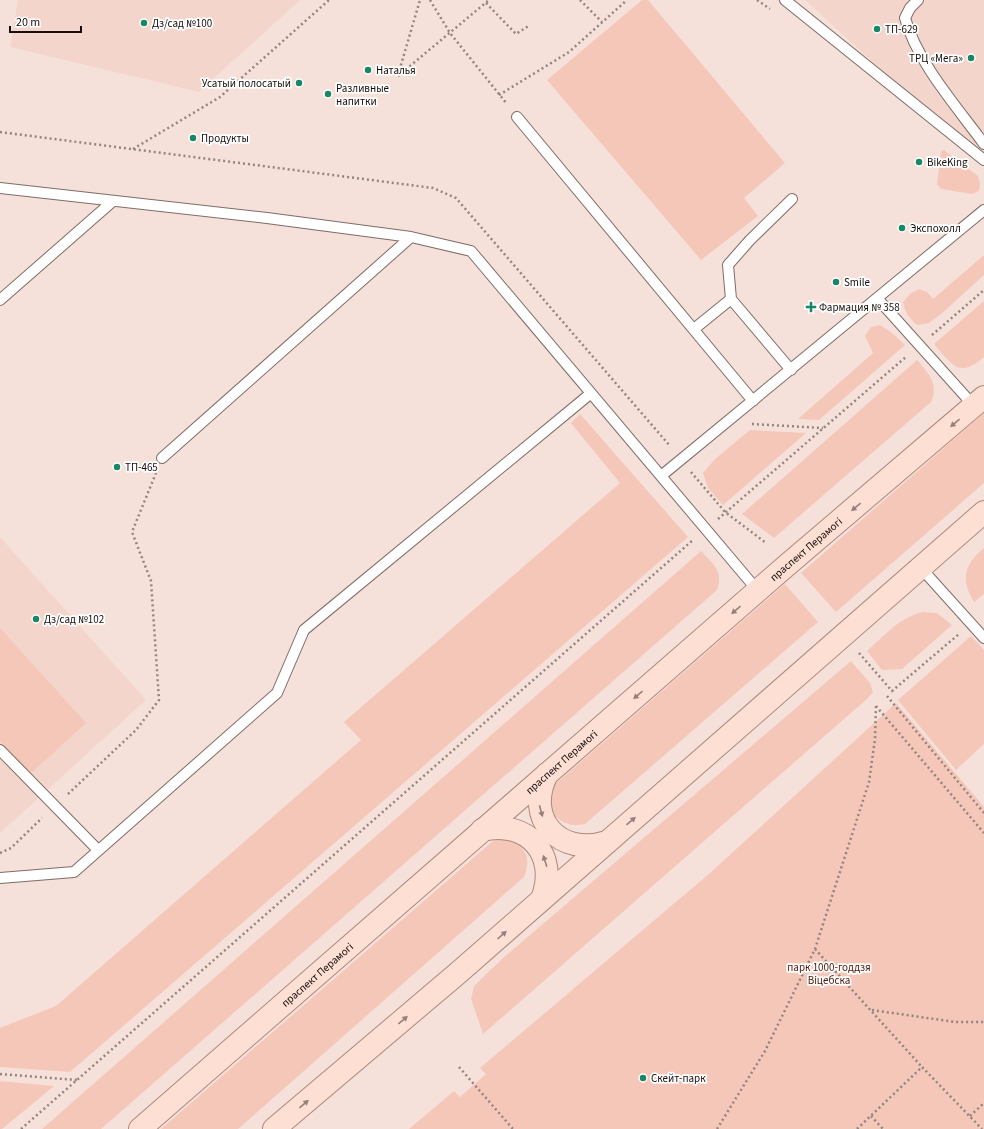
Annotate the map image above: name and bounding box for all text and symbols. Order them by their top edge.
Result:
scale bar [10,8,81,34]
text: 20 m [16,14,40,31]
place label: Дз/сад №100 [152,16,212,31]
marker: Дз/сад №100 [139,18,149,28]
place label: ТП-629 [885,22,918,37]
marker: ТП-629 [872,24,882,34]
place label: ТРЦ «Мега» [909,51,963,66]
marker: ТРЦ «Мега» [966,53,976,63]
place label: Наталья [376,63,416,78]
marker: Наталья [363,65,373,75]
place label: Усатый полосатый [202,76,291,91]
marker: Усатый полосатый [294,78,304,88]
place label: Разливные напитки [336,81,390,109]
marker: Разливные напитки [323,89,333,99]
place label: Продукты [201,131,249,146]
marker: Продукты [188,133,198,143]
place label: BikeKing [927,155,968,170]
marker: BikeKing [914,157,924,167]
place label: Экспохолл [910,221,961,236]
marker: Экспохолл [897,223,907,233]
place label: Smile [844,275,871,290]
marker: Smile [831,277,841,287]
place label: Фармация № 358 [819,300,900,315]
marker: Фармация № 358 [806,302,816,312]
one-way arrow [949,418,960,427]
place label: ТП-465 [125,460,158,475]
marker: ТП-465 [112,462,122,472]
one-way arrow [850,502,861,511]
street label: праспект Перамогі [766,514,845,584]
one-way arrow [731,606,741,615]
place label: Дз/сад №102 [44,612,104,627]
marker: Дз/сад №102 [31,614,41,624]
one-way arrow [632,691,643,700]
street label: праспект Перамогі [522,726,601,797]
one-way arrow [538,806,544,818]
one-way arrow [626,817,635,826]
one-way arrow [542,855,548,867]
one-way arrow [497,930,507,940]
street label: праспект Перамогі [278,939,356,1010]
park label: парк 1000-годдзя Віцебска [787,960,871,988]
one-way arrow [399,1016,408,1025]
place label: Скейт-парк [651,1071,706,1086]
marker: Скейт-парк [638,1073,648,1083]
one-way arrow [299,1099,309,1108]

